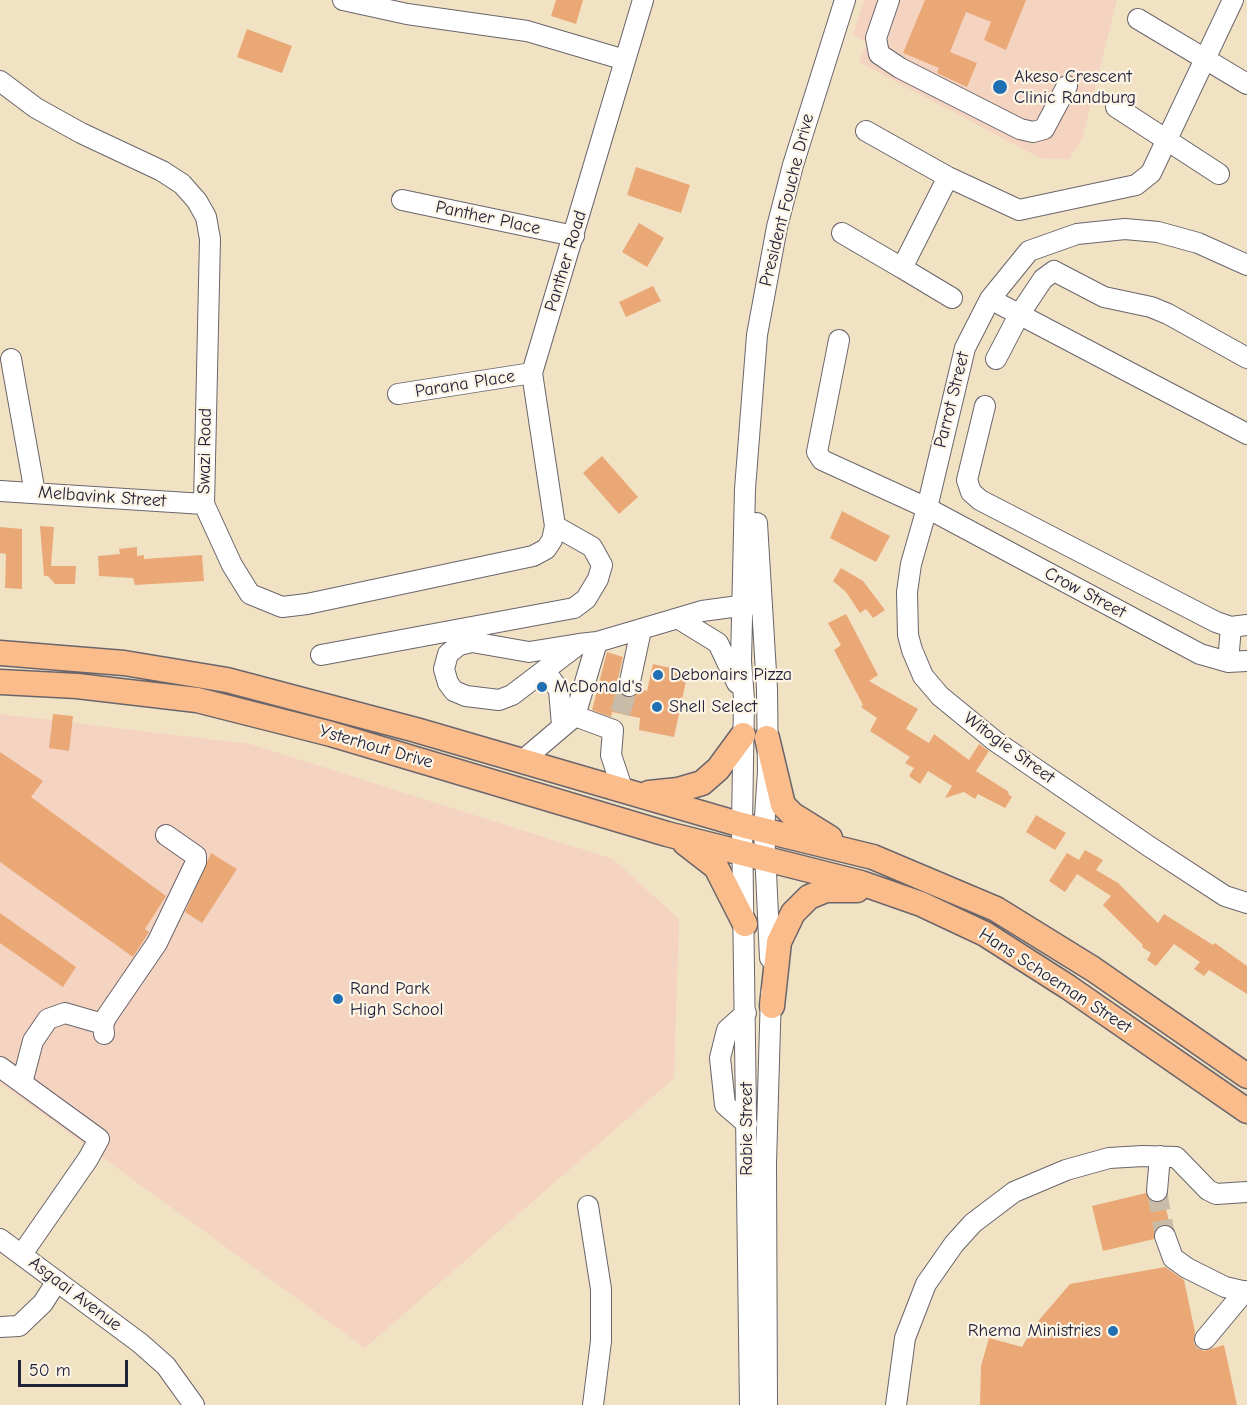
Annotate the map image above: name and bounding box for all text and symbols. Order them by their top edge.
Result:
place label: Akeso Crescent Clinic Randburg [1014,66,1136,109]
marker: Akeso Crescent Clinic Randburg [991,78,1009,96]
street label: President Fouche Drive [755,111,819,289]
street label: Panther Place [434,196,542,240]
street label: Panther Road [540,208,592,314]
street label: Parrot Street [930,350,974,450]
street label: Parana Place [413,365,517,403]
street label: Swazi Road [193,408,217,494]
street label: Melbavink Street [37,482,167,512]
street label: Crow Street [1041,563,1129,623]
place label: Debonairs Pizza [670,664,792,686]
marker: Debonairs Pizza [651,668,665,682]
place label: McDonald's [554,676,642,698]
marker: McDonald's [535,680,549,694]
place label: Shell Select [669,696,757,718]
marker: Shell Select [650,700,664,714]
street label: Witogie Street [959,708,1059,788]
street label: Ysterhout Drive [317,720,435,774]
street label: Hans Schoeman Street [975,924,1135,1038]
place label: Rand Park High School [350,978,444,1020]
marker: Rand Park High School [331,992,345,1006]
street label: Rabie Street [736,1082,758,1176]
street label: Asgaai Avenue [24,1252,126,1336]
place label: Rhema Ministries [968,1320,1101,1342]
marker: Rhema Ministries [1106,1324,1120,1338]
scale bar [21,1348,130,1386]
text: 50 m [29,1360,71,1381]

